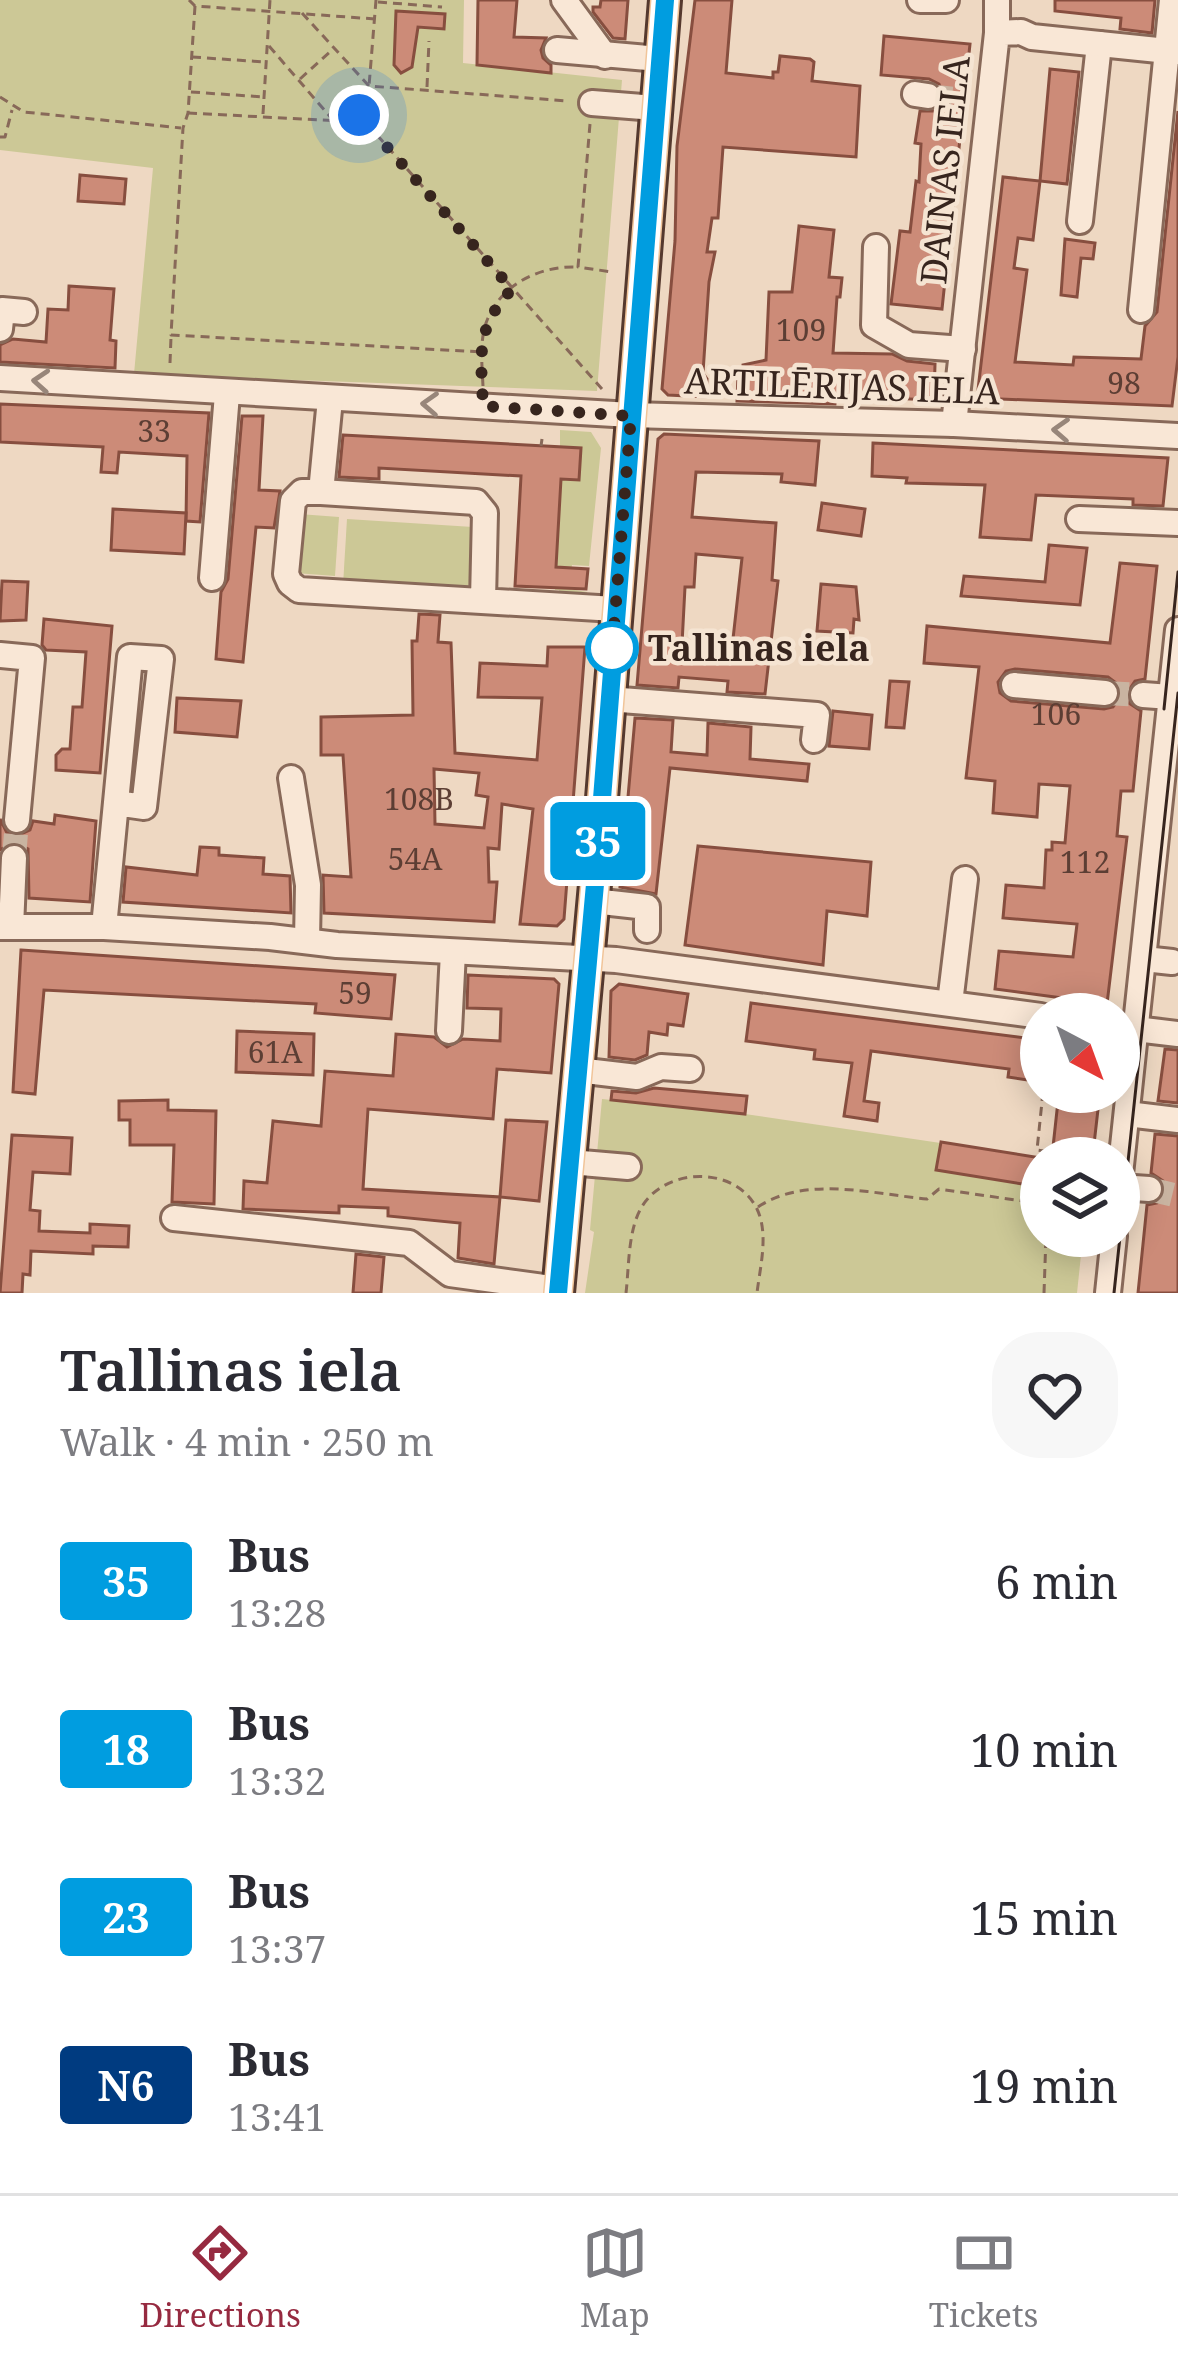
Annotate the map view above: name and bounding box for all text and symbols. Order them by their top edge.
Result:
street label: DAINAS IELA [908,53,981,287]
your location [329,85,389,145]
house number: 109 [776,309,826,350]
street label: ARTILĒRIJAS IELA [683,356,1001,416]
house number: 98 [1107,362,1141,403]
one-way arrow [31,369,50,395]
one-way arrow [420,391,439,417]
house number: 33 [137,410,171,451]
one-way arrow [1051,417,1070,443]
marker: Tallinas iela [587,623,637,673]
place label: Tallinas iela [648,623,870,672]
house number: 106 [1031,693,1081,734]
house number: 108B [384,778,454,819]
line badge: 35 [544,802,652,880]
text: 35 [574,812,622,869]
house number: 54A [388,838,443,879]
house number: 112 [1060,841,1110,882]
house number: 59 [338,972,372,1013]
north arrow [1020,993,1140,1113]
map controls [1020,993,1140,1257]
house number: 61A [248,1031,303,1072]
button: layers [1020,1137,1140,1257]
text: Tallinas iela [60,1330,402,1408]
button: heart [992,1332,1118,1458]
text: Walk · 4 min · 250 m [60,1414,434,1467]
text: Bus [228,1524,310,1585]
text: 6 min [995,1551,1118,1612]
text: 35 [102,1552,150,1609]
text: 13:28 [228,1585,326,1638]
text: Bus [228,1692,310,1753]
text: 10 min [970,1719,1118,1780]
text: 18 [102,1720,150,1777]
text: 13:32 [228,1753,326,1806]
text: Bus [228,1860,310,1921]
text: 15 min [970,1887,1118,1948]
text: 23 [102,1888,150,1945]
text: 13:37 [228,1921,326,1974]
text: Bus [228,2028,310,2089]
text: 19 min [970,2055,1118,2116]
text: N6 [98,2056,154,2113]
text: 13:41 [228,2089,326,2142]
tab: Directions [140,2220,301,2337]
tab: Map [580,2220,650,2337]
tab: Tickets [929,2220,1039,2337]

